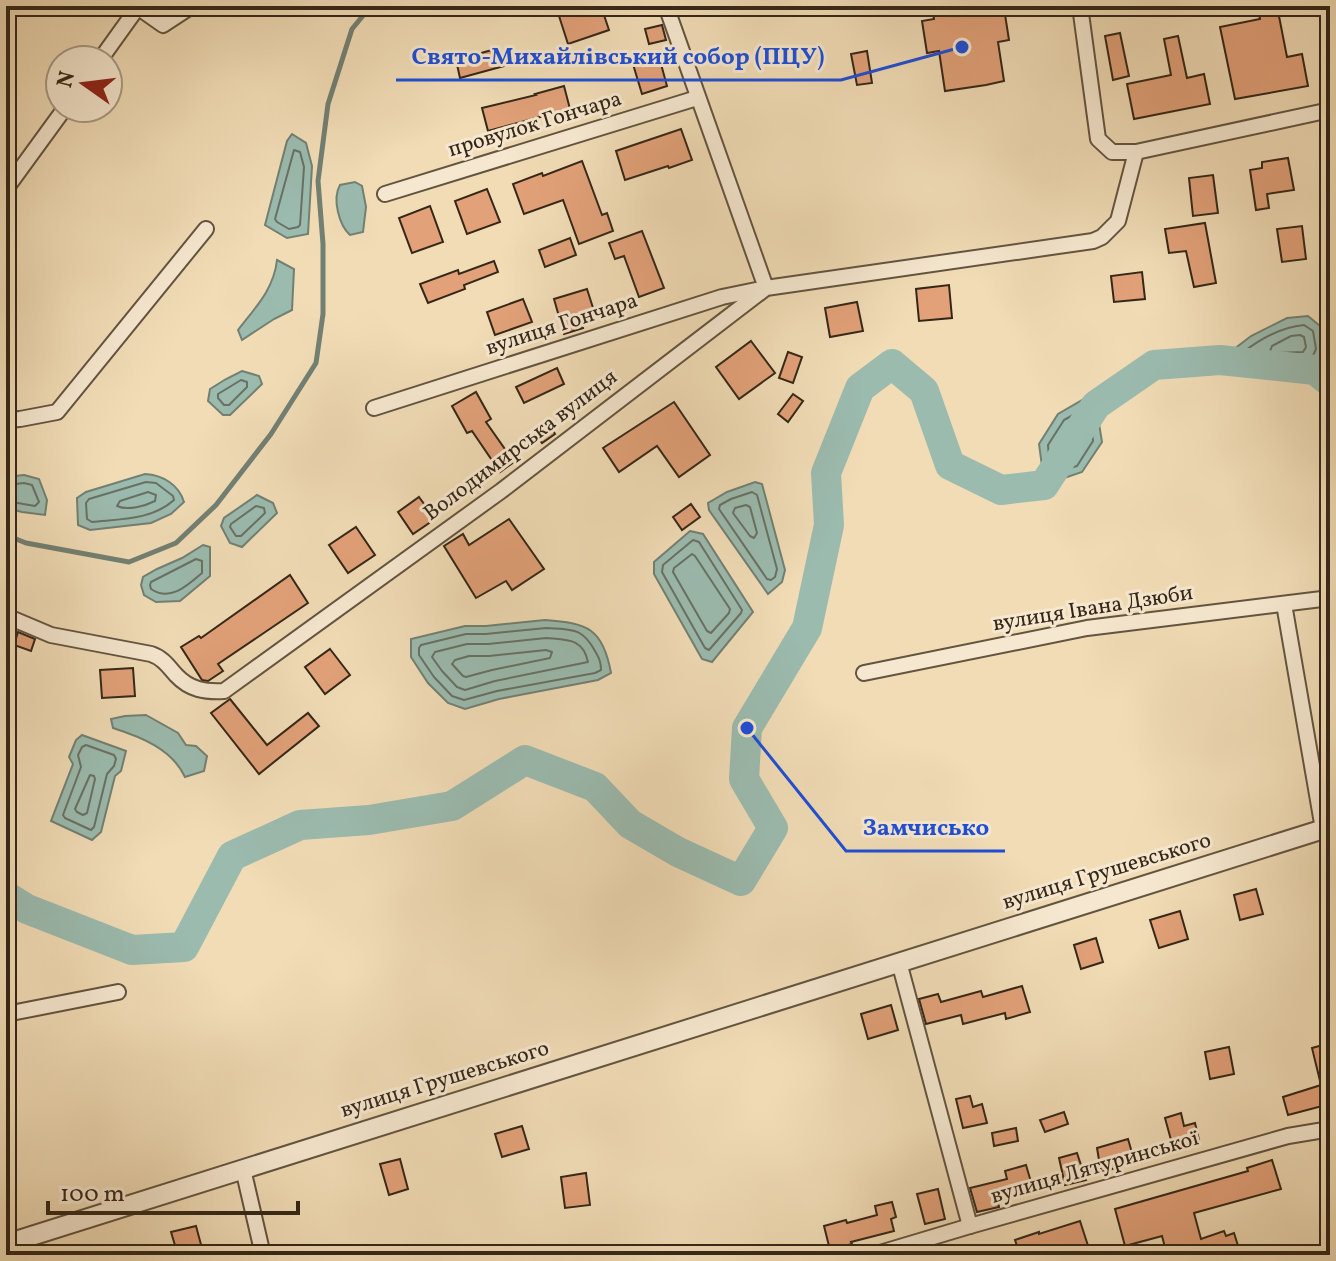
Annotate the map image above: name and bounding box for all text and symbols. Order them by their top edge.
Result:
callout: Свято-Михайлівський собор (ПЦУ) [396,32,841,80]
text: Свято-Михайлівський собор (ПЦУ) [412,41,824,75]
north arrow [44,44,124,124]
text: N [50,68,84,91]
street label: провулок Гончара [444,84,626,166]
street label: вулиця Гончара [482,286,642,364]
street label: Володимирська вулиця [418,363,624,529]
street label: вулиця Івана Дзюби [991,578,1195,640]
callout: Замчисько [846,803,1005,851]
text: Замчисько [863,812,989,846]
street label: вулиця Грушевського [999,825,1215,919]
street label: вулиця Грушевського [337,1033,553,1127]
street label: вулиця Лятуринської [987,1123,1203,1213]
scale bar [48,1165,298,1215]
text: 100 m [60,1178,125,1212]

